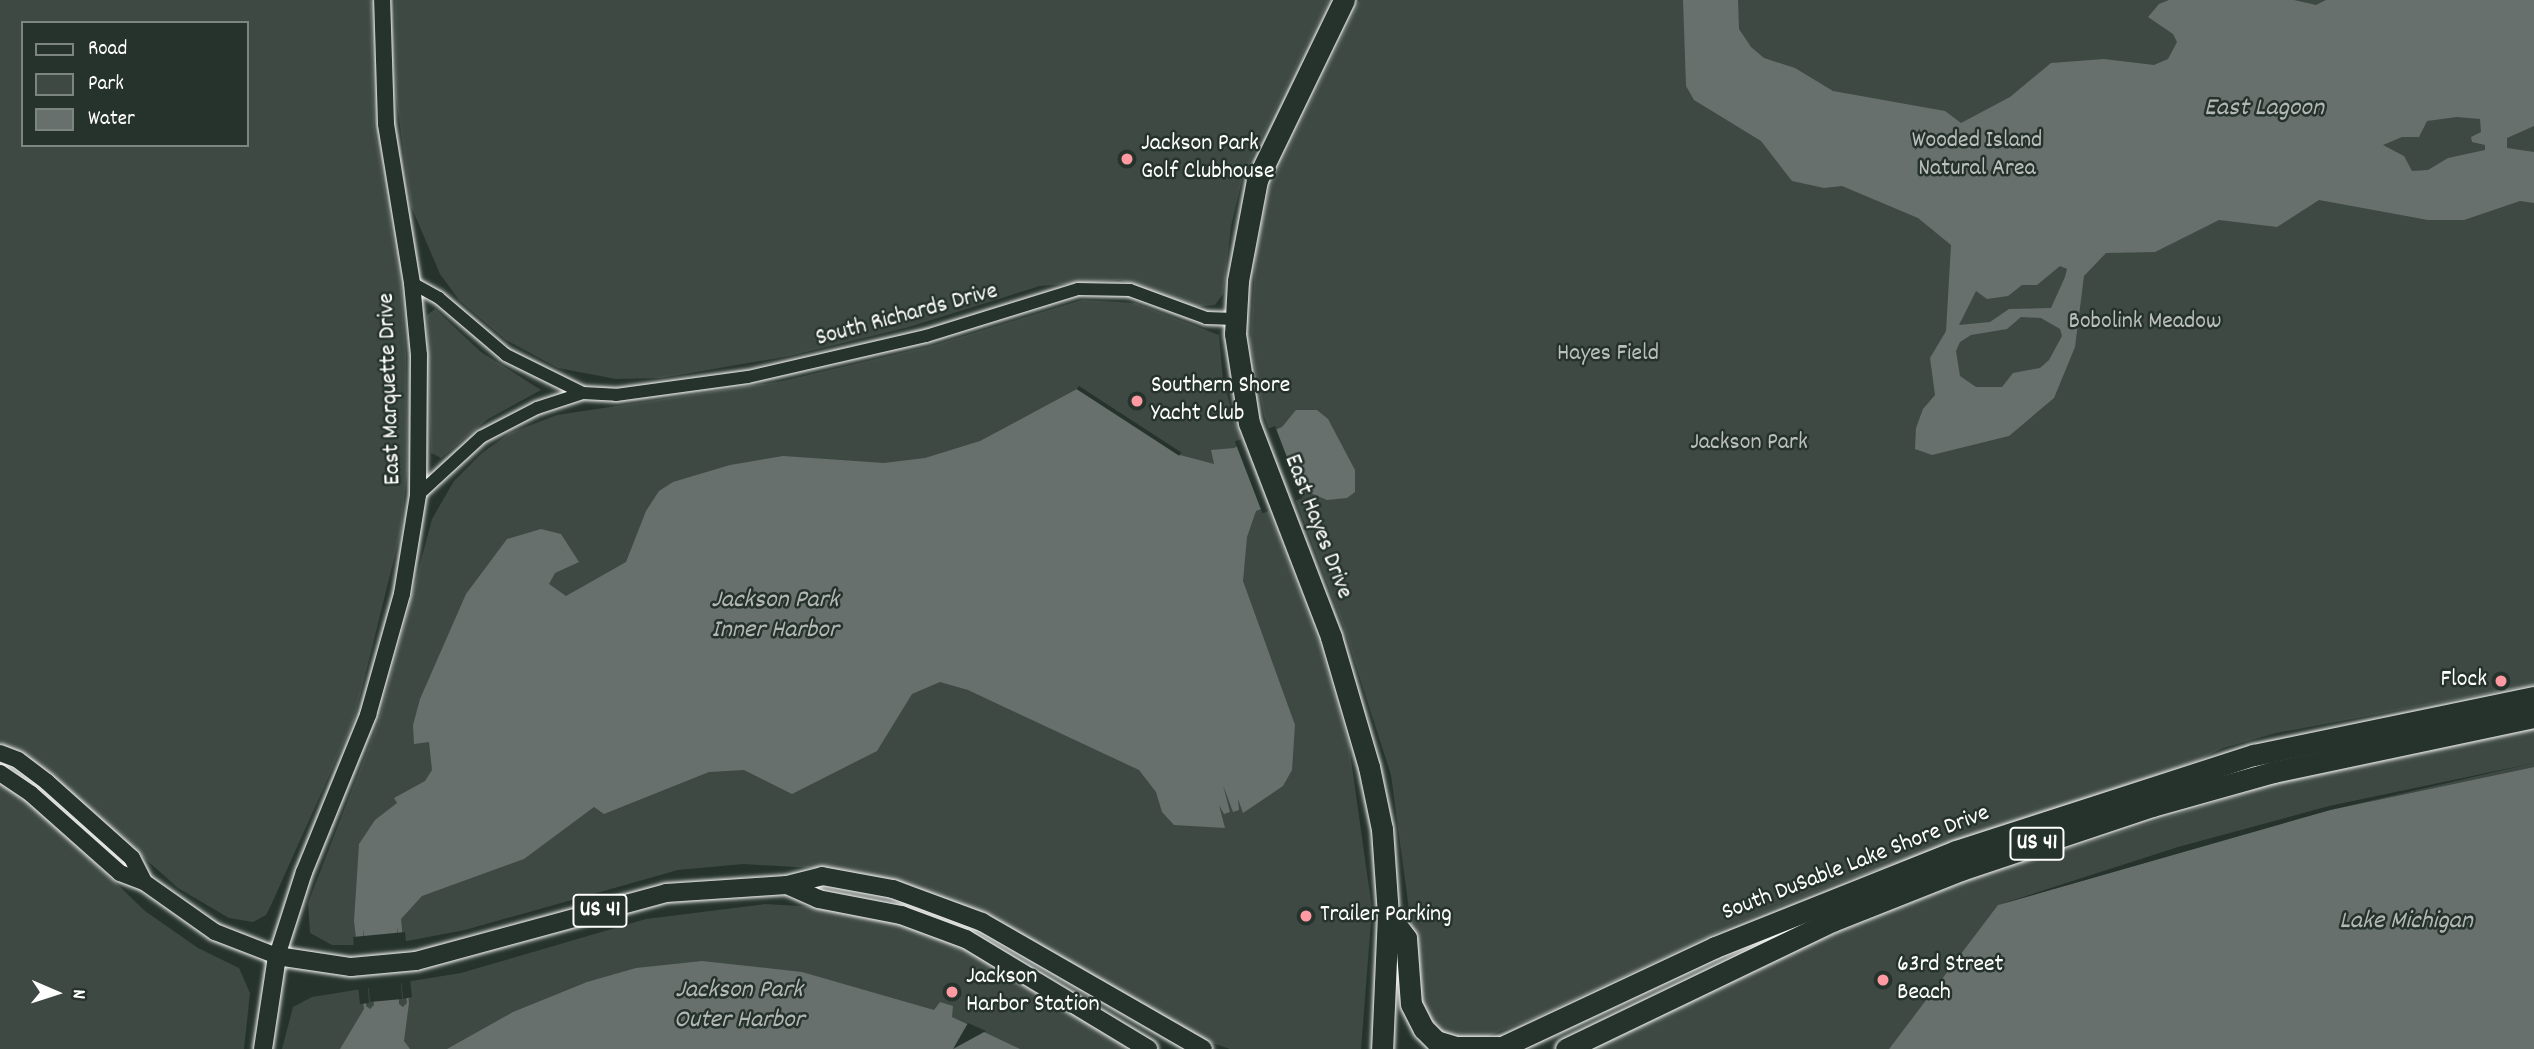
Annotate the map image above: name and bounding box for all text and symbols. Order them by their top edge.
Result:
legend [21,21,248,147]
text: Road [88,35,127,65]
text: Park [88,70,124,100]
water label: East Lagoon [2204,93,2324,125]
text: Water [88,105,135,135]
park label: Wooded Island Natural Area [1912,128,2042,184]
place label: Jackson Park Golf Clubhouse [1141,131,1274,187]
marker: Jackson Park Golf Clubhouse [1119,151,1135,167]
street label: South Richards Drive [813,278,1001,354]
street label: East Marquette Drive [373,292,409,486]
park label: Bobolink Meadow [2069,309,2221,337]
park label: Hayes Field [1557,341,1659,369]
place label: Southern Shore Yacht Club [1151,373,1290,429]
marker: Southern Shore Yacht Club [1129,393,1145,409]
park label: Jackson Park [1690,430,1808,458]
street label: East Hayes Drive [1276,451,1358,603]
water label: Jackson Park Inner Harbor [711,585,839,646]
place label: Flock [2440,667,2487,695]
marker: Flock [2493,673,2509,689]
street label: South DuSable Lake Shore Drive [1718,800,1994,928]
road number: US 41 [2009,824,2065,864]
road number: US 41 [572,891,628,930]
place label: Trailer Parking [1320,902,1452,930]
water label: Lake Michigan [2339,906,2473,938]
marker: Trailer Parking [1298,908,1314,924]
place label: 63rd Street Beach [1897,952,2003,1008]
north arrow [21,958,91,1028]
place label: Jackson Harbor Station [966,964,1100,1020]
marker: 63rd Street Beach [1875,972,1891,988]
water label: Jackson Park Outer Harbor [674,975,804,1036]
marker: Jackson Harbor Station [944,984,960,1000]
text: N [64,989,91,1000]

